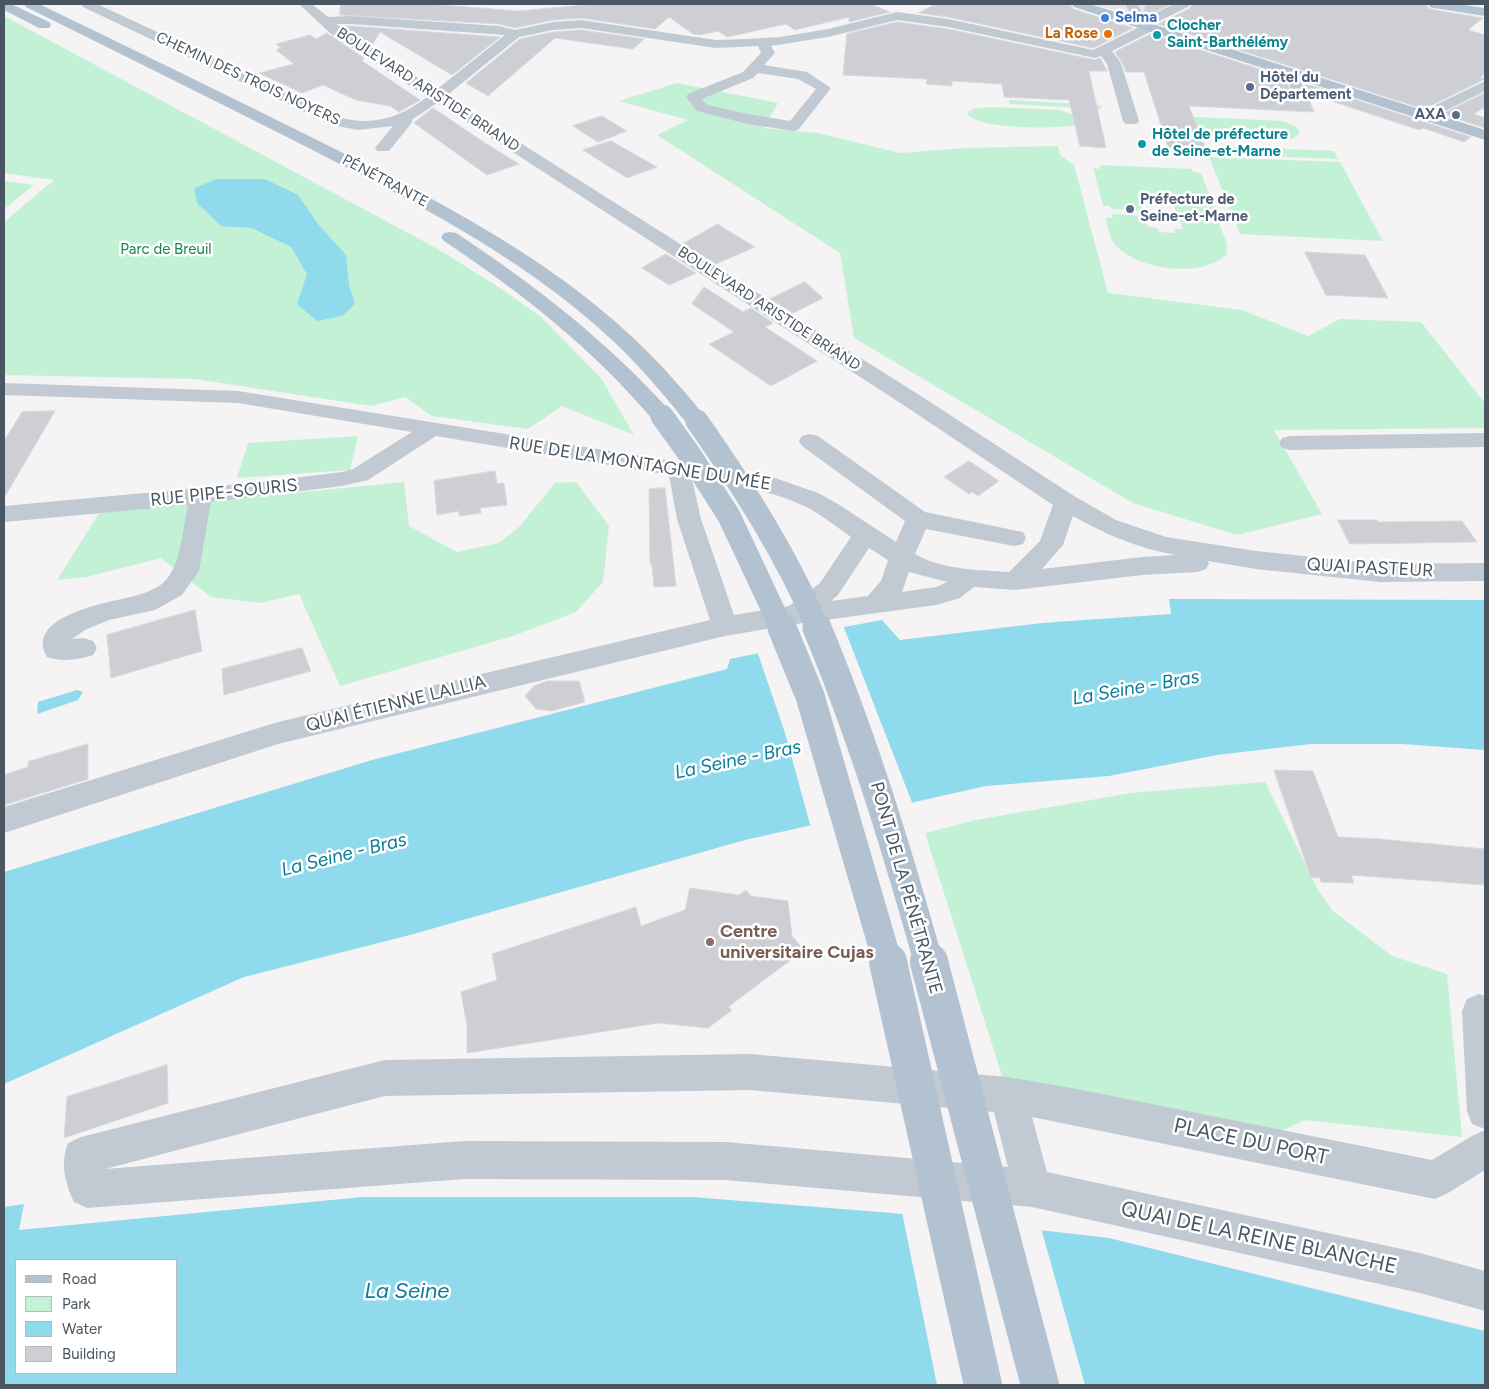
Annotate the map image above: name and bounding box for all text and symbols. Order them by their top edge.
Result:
place label: Selma [1115,9,1157,27]
marker: Selma [1099,12,1111,24]
place label: Clocher Saint-Barthélémy [1167,17,1288,52]
street label: BOULEVARD ARISTIDE BRIAND [333,24,523,156]
place label: La Rose [1045,25,1098,43]
street label: CHEMIN DES TROIS NOYERS [153,28,343,130]
marker: La Rose [1102,28,1114,40]
marker: Clocher Saint-Barthélémy [1151,29,1163,41]
place label: Hôtel du Département [1260,69,1352,104]
marker: Hôtel du Département [1244,81,1256,93]
place label: AXA [1414,106,1446,124]
marker: AXA [1450,109,1462,121]
place label: Hôtel de préfecture de Seine-et-Marne [1152,126,1288,161]
marker: Hôtel de préfecture de Seine-et-Marne [1136,138,1148,150]
street label: PÉNÉTRANTE [339,151,431,211]
place label: Préfecture de Seine-et-Marne [1140,191,1248,226]
marker: Préfecture de Seine-et-Marne [1124,203,1136,215]
park label: Parc de Breuil [120,241,212,259]
street label: BOULEVARD ARISTIDE BRIAND [674,243,864,375]
street label: RUE DE LA MONTAGNE DU MÉE [507,433,773,495]
street label: RUE PIPE-SOURIS [149,475,299,511]
street label: QUAI PASTEUR [1306,554,1434,582]
water label: La Seine - Bras [1071,666,1201,710]
street label: QUAI ÉTIENNE LALLIA [304,671,488,737]
water label: La Seine - Bras [673,735,803,785]
street label: PONT DE LA PÉNÉTRANTE [865,779,947,997]
water label: La Seine - Bras [279,828,409,882]
place label: Centre universitaire Cujas [720,921,874,964]
marker: Centre universitaire Cujas [704,936,716,948]
street label: PLACE DU PORT [1171,1113,1331,1171]
street label: QUAI DE LA REINE BLANCHE [1119,1196,1399,1280]
legend [15,1259,178,1374]
text: Road [62,1270,97,1288]
water label: La Seine [365,1279,449,1305]
text: Park [62,1295,91,1313]
text: Water [62,1320,102,1338]
text: Building [62,1345,116,1363]

